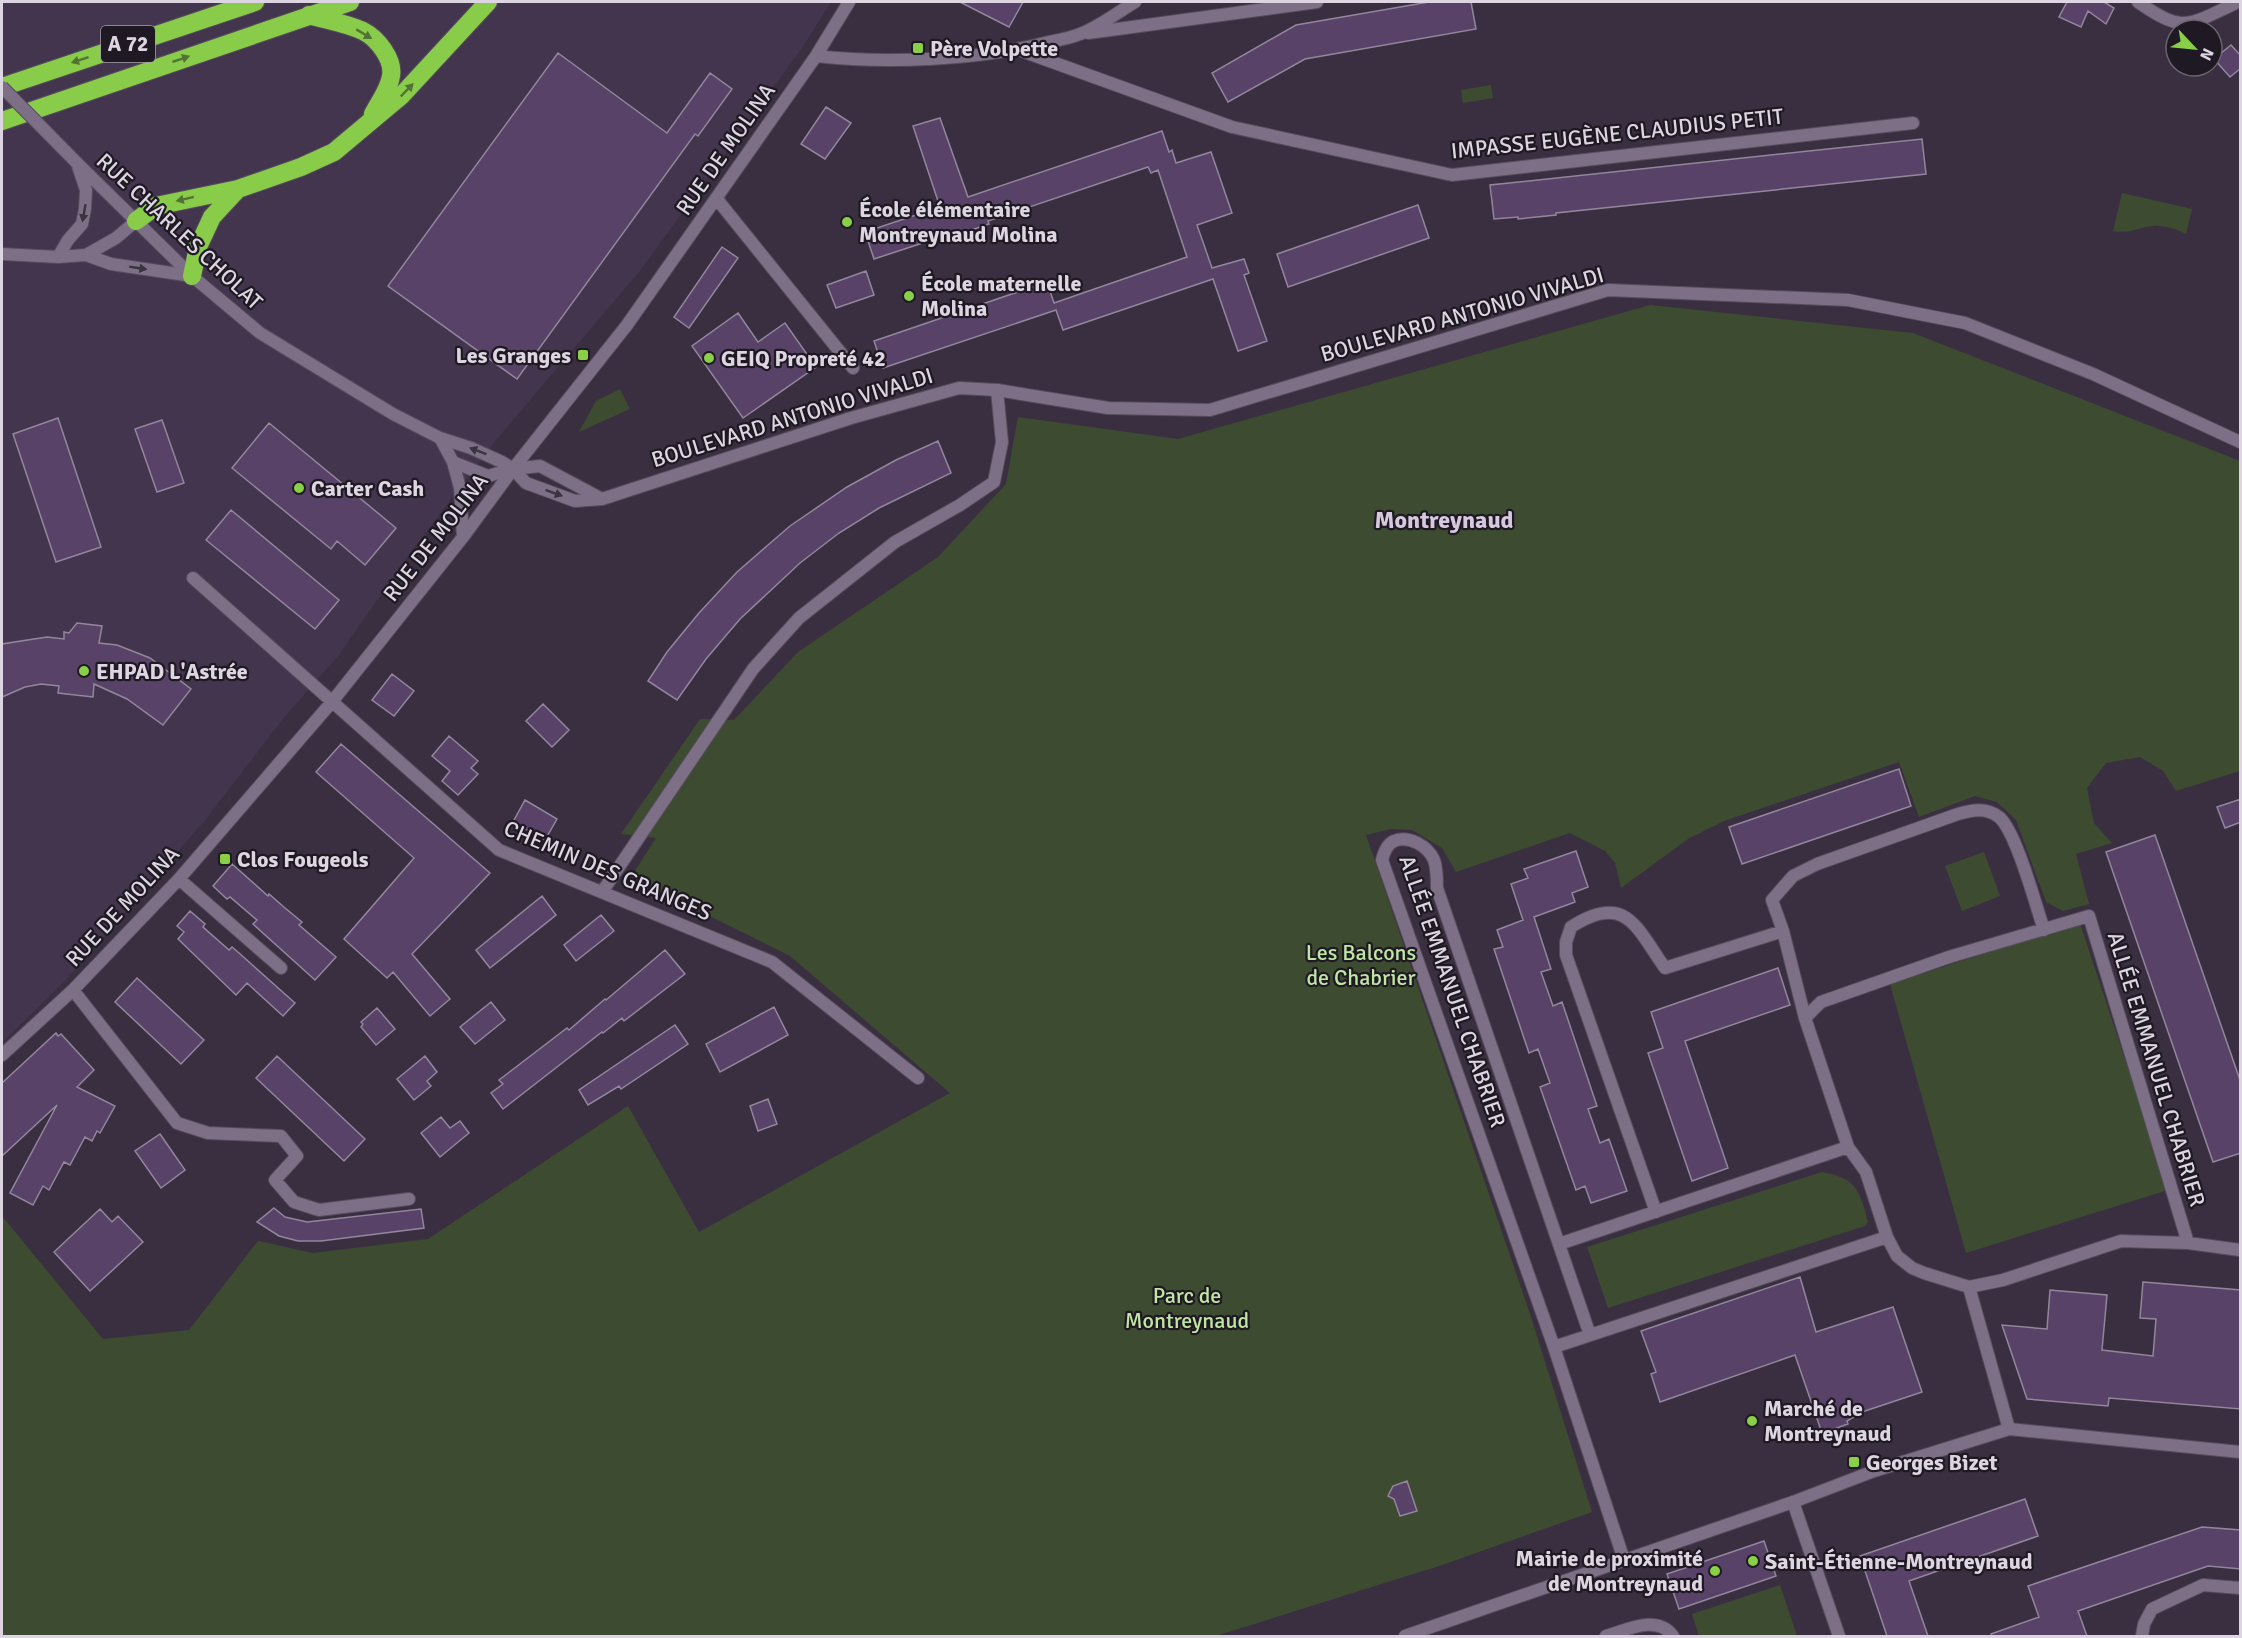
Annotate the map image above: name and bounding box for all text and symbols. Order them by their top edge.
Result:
north arrow [2164,18,2224,78]
road number: A 72 [101,26,155,62]
one-way arrow [355,28,372,39]
place label: Père Volpette [930,35,1058,62]
marker: Père Volpette [911,41,925,55]
text: N [2195,45,2218,64]
one-way arrow [172,54,190,63]
one-way arrow [71,56,89,66]
street label: RUE DE MOLINA [670,78,781,220]
one-way arrow [400,83,413,98]
street label: IMPASSE EUGÈNE CLAUDIUS PETIT [1449,103,1785,164]
street label: RUE CHARLES CHOLAT [91,147,268,315]
one-way arrow [175,195,194,205]
place label: École élémentaire Montreynaud Molina [859,196,1058,248]
one-way arrow [79,204,88,223]
marker: École élémentaire Montreynaud Molina [840,215,854,229]
street label: BOULEVARD ANTONIO VIVALDI [1317,261,1607,368]
one-way arrow [129,263,148,272]
place label: École maternelle Molina [921,270,1081,322]
marker: École maternelle Molina [902,289,916,303]
place label: Les Granges [455,342,571,369]
place label: GEIQ Propreté 42 [721,345,886,372]
marker: Les Granges [576,348,590,362]
marker: GEIQ Propreté 42 [702,351,716,365]
street label: BOULEVARD ANTONIO VIVALDI [648,362,936,473]
one-way arrow [469,445,487,455]
street label: RUE DE MOLINA [377,468,494,607]
place label: Carter Cash [311,475,424,502]
marker: Carter Cash [292,481,306,495]
one-way arrow [545,489,563,499]
district label: Montreynaud [1374,505,1514,535]
place label: EHPAD L'Astrée [96,658,248,685]
marker: EHPAD L'Astrée [77,664,91,678]
street label: CHEMIN DES GRANGES [500,814,716,926]
street label: RUE DE MOLINA [60,840,185,972]
place label: Clos Fougeols [237,846,369,873]
marker: Clos Fougeols [218,852,232,866]
street label: ALLÉE EMMANUEL CHABRIER [1393,852,1512,1131]
street label: ALLÉE EMMANUEL CHABRIER [2102,929,2211,1210]
park label: Les Balcons de Chabrier [1306,939,1416,991]
park label: Parc de Montreynaud [1125,1282,1249,1334]
place label: Marché de Montreynaud [1764,1395,1892,1447]
marker: Marché de Montreynaud [1745,1414,1759,1428]
place label: Georges Bizet [1866,1449,1998,1476]
marker: Georges Bizet [1847,1455,1861,1469]
place label: Mairie de proximité de Montreynaud [1516,1545,1703,1597]
place label: Saint-Étienne-Montreynaud [1765,1548,2033,1575]
marker: Saint-Étienne-Montreynaud [1746,1554,1760,1568]
marker: Mairie de proximité de Montreynaud [1708,1564,1722,1578]

